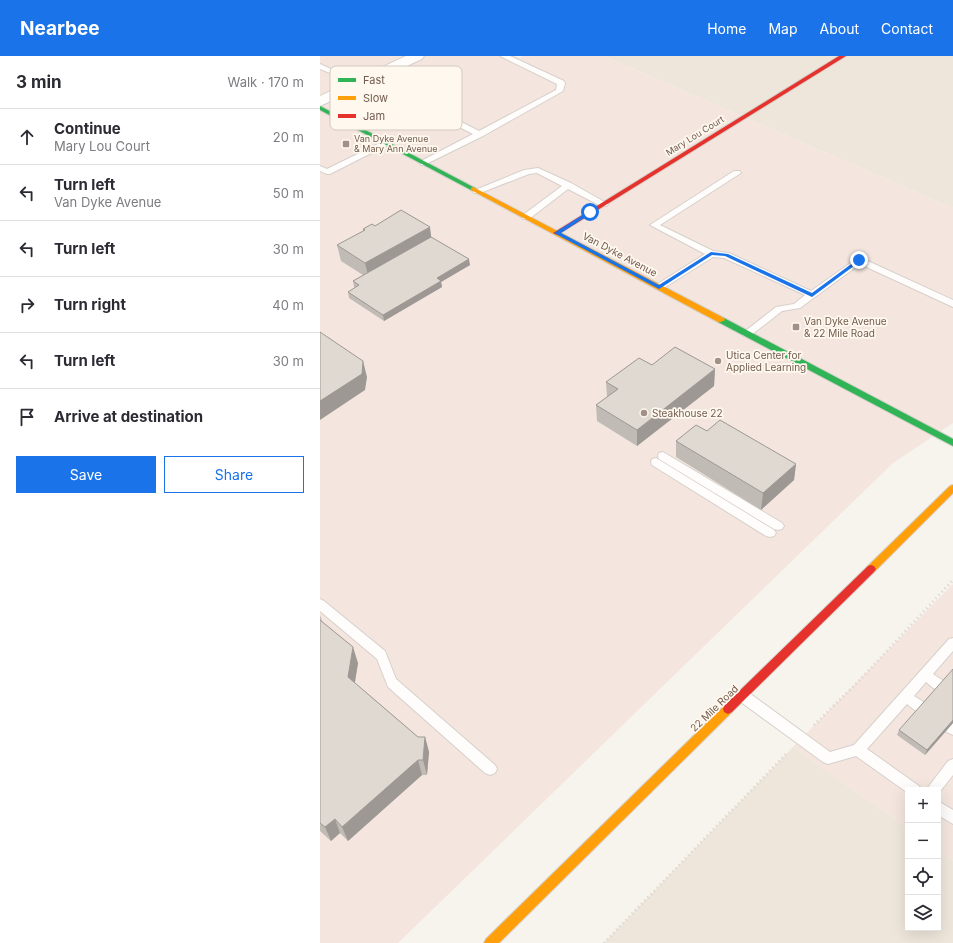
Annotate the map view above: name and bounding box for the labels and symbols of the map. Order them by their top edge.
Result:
legend [330,66,462,130]
text: Fast [363,73,385,87]
text: Slow [363,91,388,105]
text: Jam [363,109,385,123]
street label: Mary Lou Court [664,113,726,158]
place label: Van Dyke Avenue & Mary Ann Avenue [354,133,438,154]
marker: Van Dyke Avenue & Mary Ann Avenue [341,139,351,149]
route start [581,203,599,221]
street label: Van Dyke Avenue [581,229,659,279]
route end [850,251,868,269]
place label: Van Dyke Avenue & 22 Mile Road [804,315,887,339]
marker: Van Dyke Avenue & 22 Mile Road [791,322,801,332]
place label: Utica Center for Applied Learning [726,349,806,373]
marker: Utica Center for Applied Learning [713,356,723,366]
place label: Steakhouse 22 [652,407,723,419]
marker: Steakhouse 22 [639,408,649,418]
street label: 22 Mile Road [688,682,740,734]

